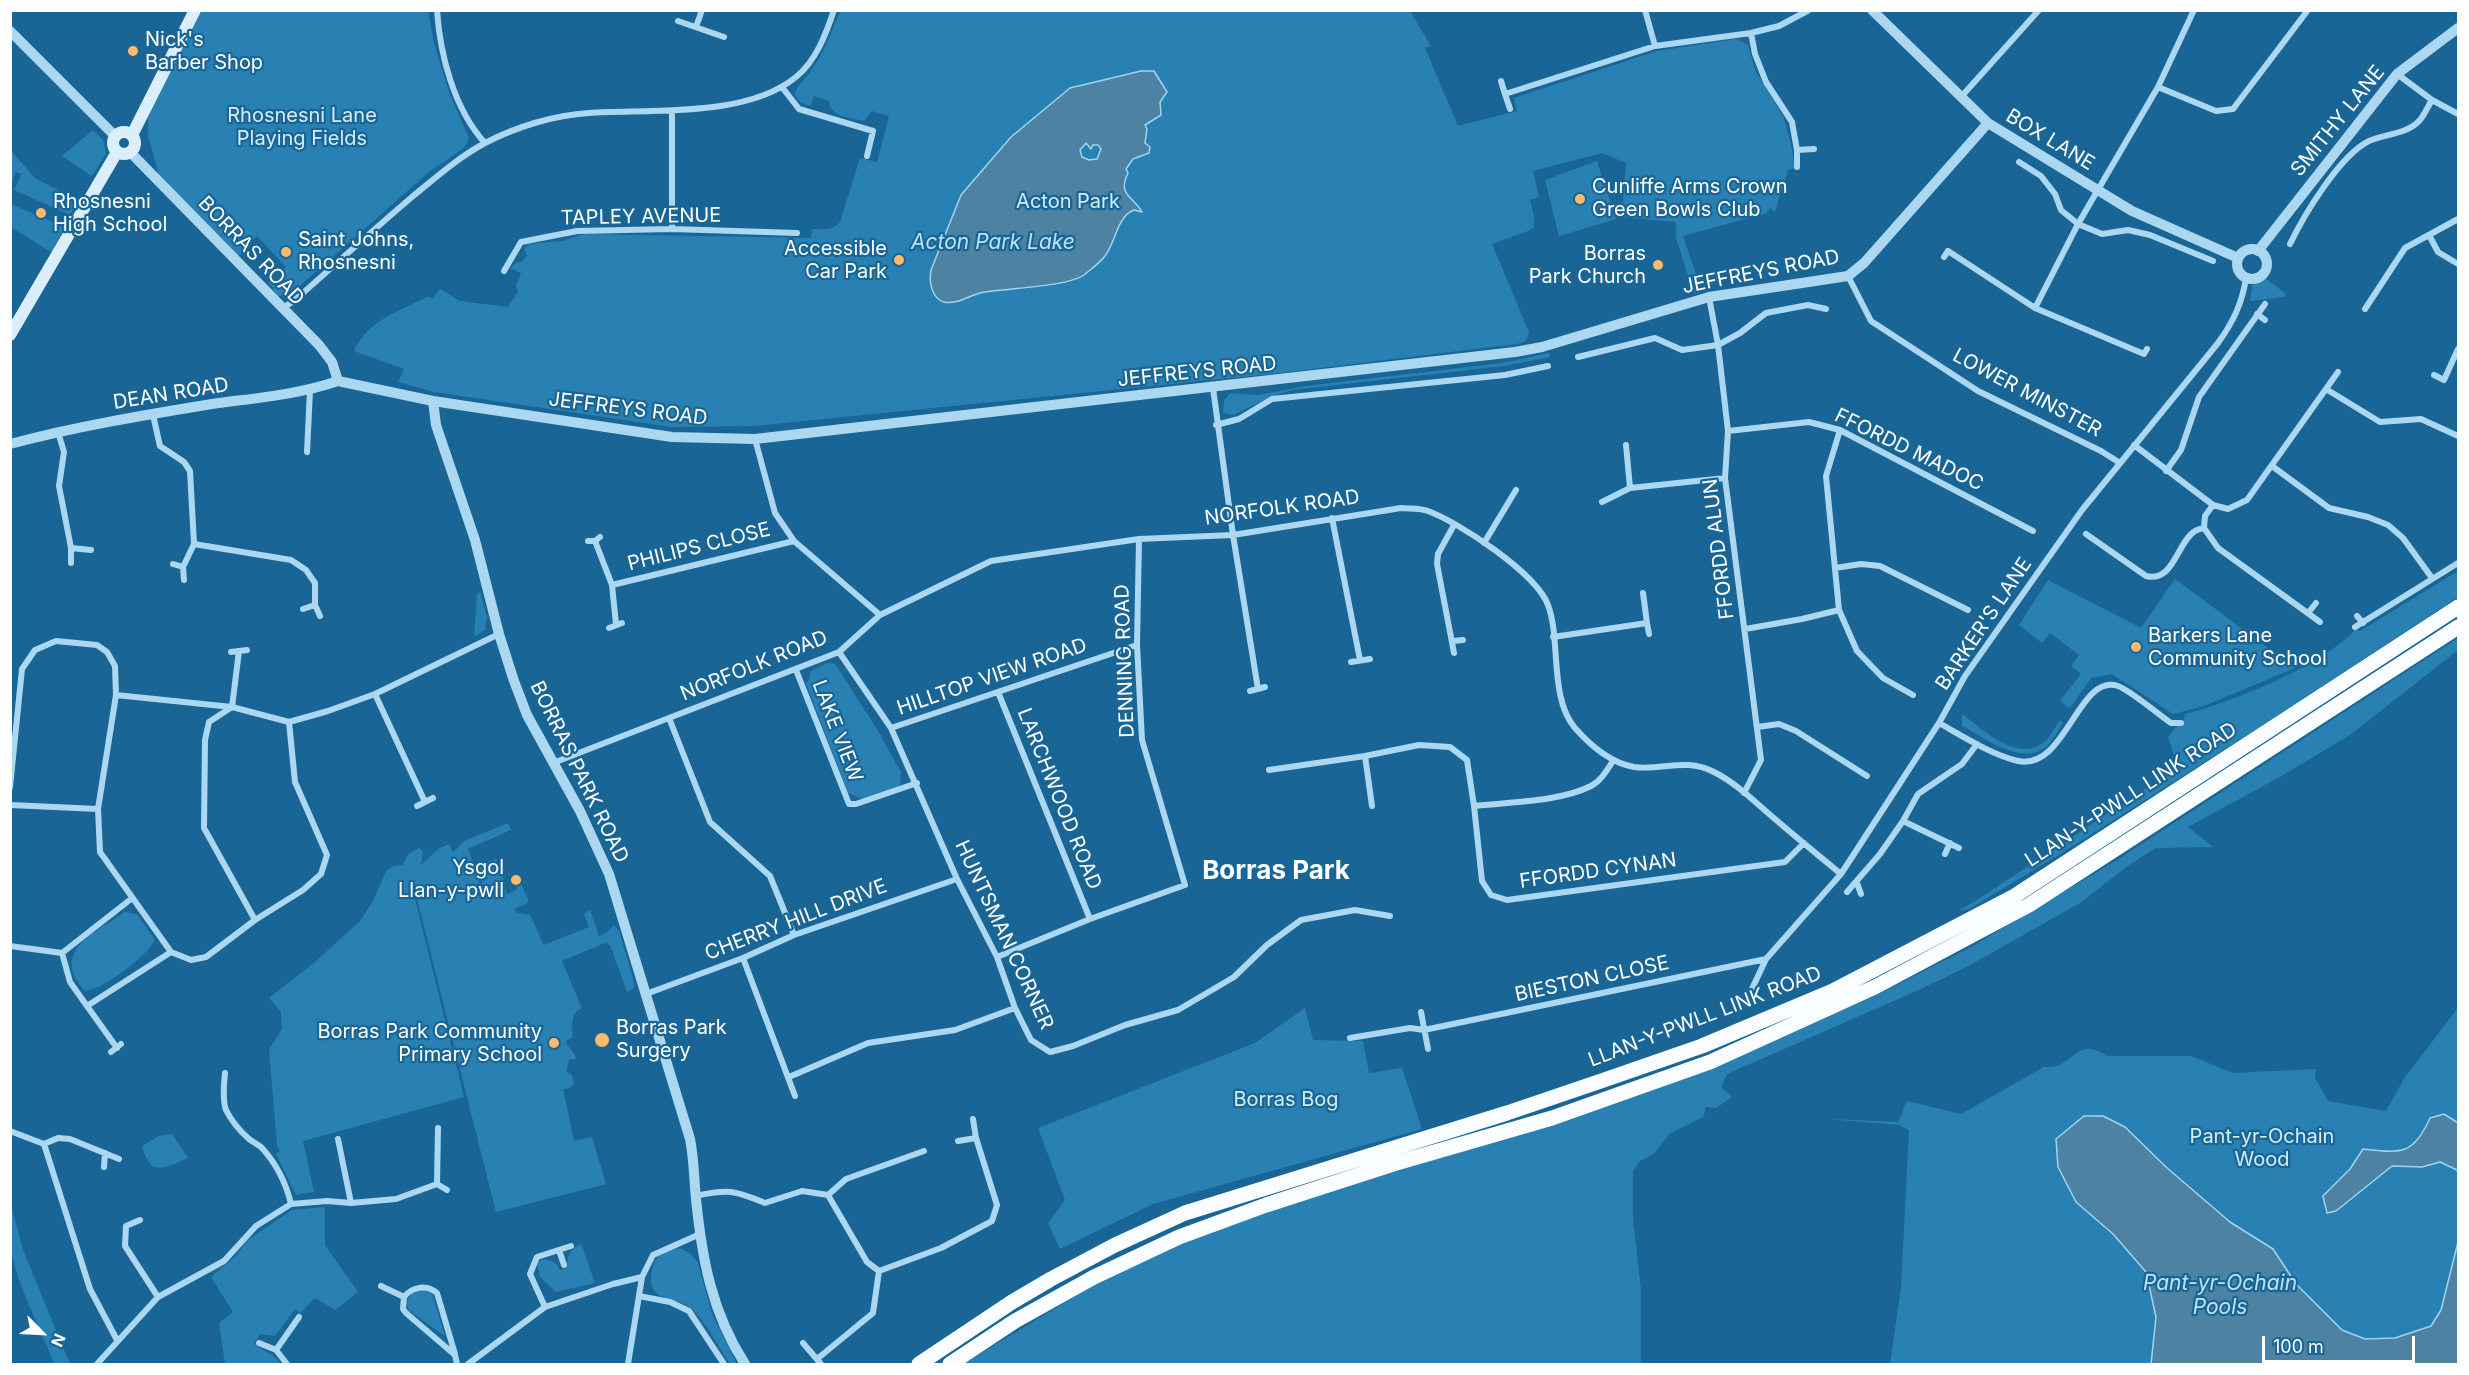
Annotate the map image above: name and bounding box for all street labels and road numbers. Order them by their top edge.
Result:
street label: SMITHY LANE [2286,61,2390,181]
street label: BOX LANE [2001,104,2099,176]
street label: BORRAS ROAD [193,192,309,310]
street label: TAPLEY AVENUE [561,204,721,230]
street label: JEFFREYS ROAD [1680,245,1842,299]
street label: LOWER MINSTER [1948,344,2106,442]
street label: JEFFREYS ROAD [1116,352,1278,392]
street label: DEAN ROAD [112,373,230,415]
street label: JEFFREYS ROAD [547,387,709,431]
street label: FFORDD MADOC [1831,404,1987,496]
street label: FFORDD ALUN [1698,477,1740,621]
street label: NORFOLK ROAD [1203,485,1361,531]
street label: PHILIPS CLOSE [625,518,773,576]
street label: BARKER'S LANE [1931,553,2037,695]
street label: DENNING ROAD [1110,584,1140,738]
street label: NORFOLK ROAD [677,626,831,706]
street label: HILLTOP VIEW ROAD [894,633,1090,721]
street label: BORRAS PARK ROAD [525,677,633,867]
street label: LAKE VIEW [807,677,867,785]
street label: LARCHWOOD ROAD [1012,705,1106,893]
street label: LLAN-Y-PWLL LINK ROAD [2021,718,2241,872]
street label: HUNTSMAN CORNER [950,837,1058,1033]
street label: FFORDD CYNAN [1518,848,1678,894]
street label: CHERRY HILL DRIVE [702,874,890,966]
street label: BIESTON CLOSE [1513,951,1671,1007]
street label: LLAN-Y-PWLL LINK ROAD [1585,961,1825,1073]

